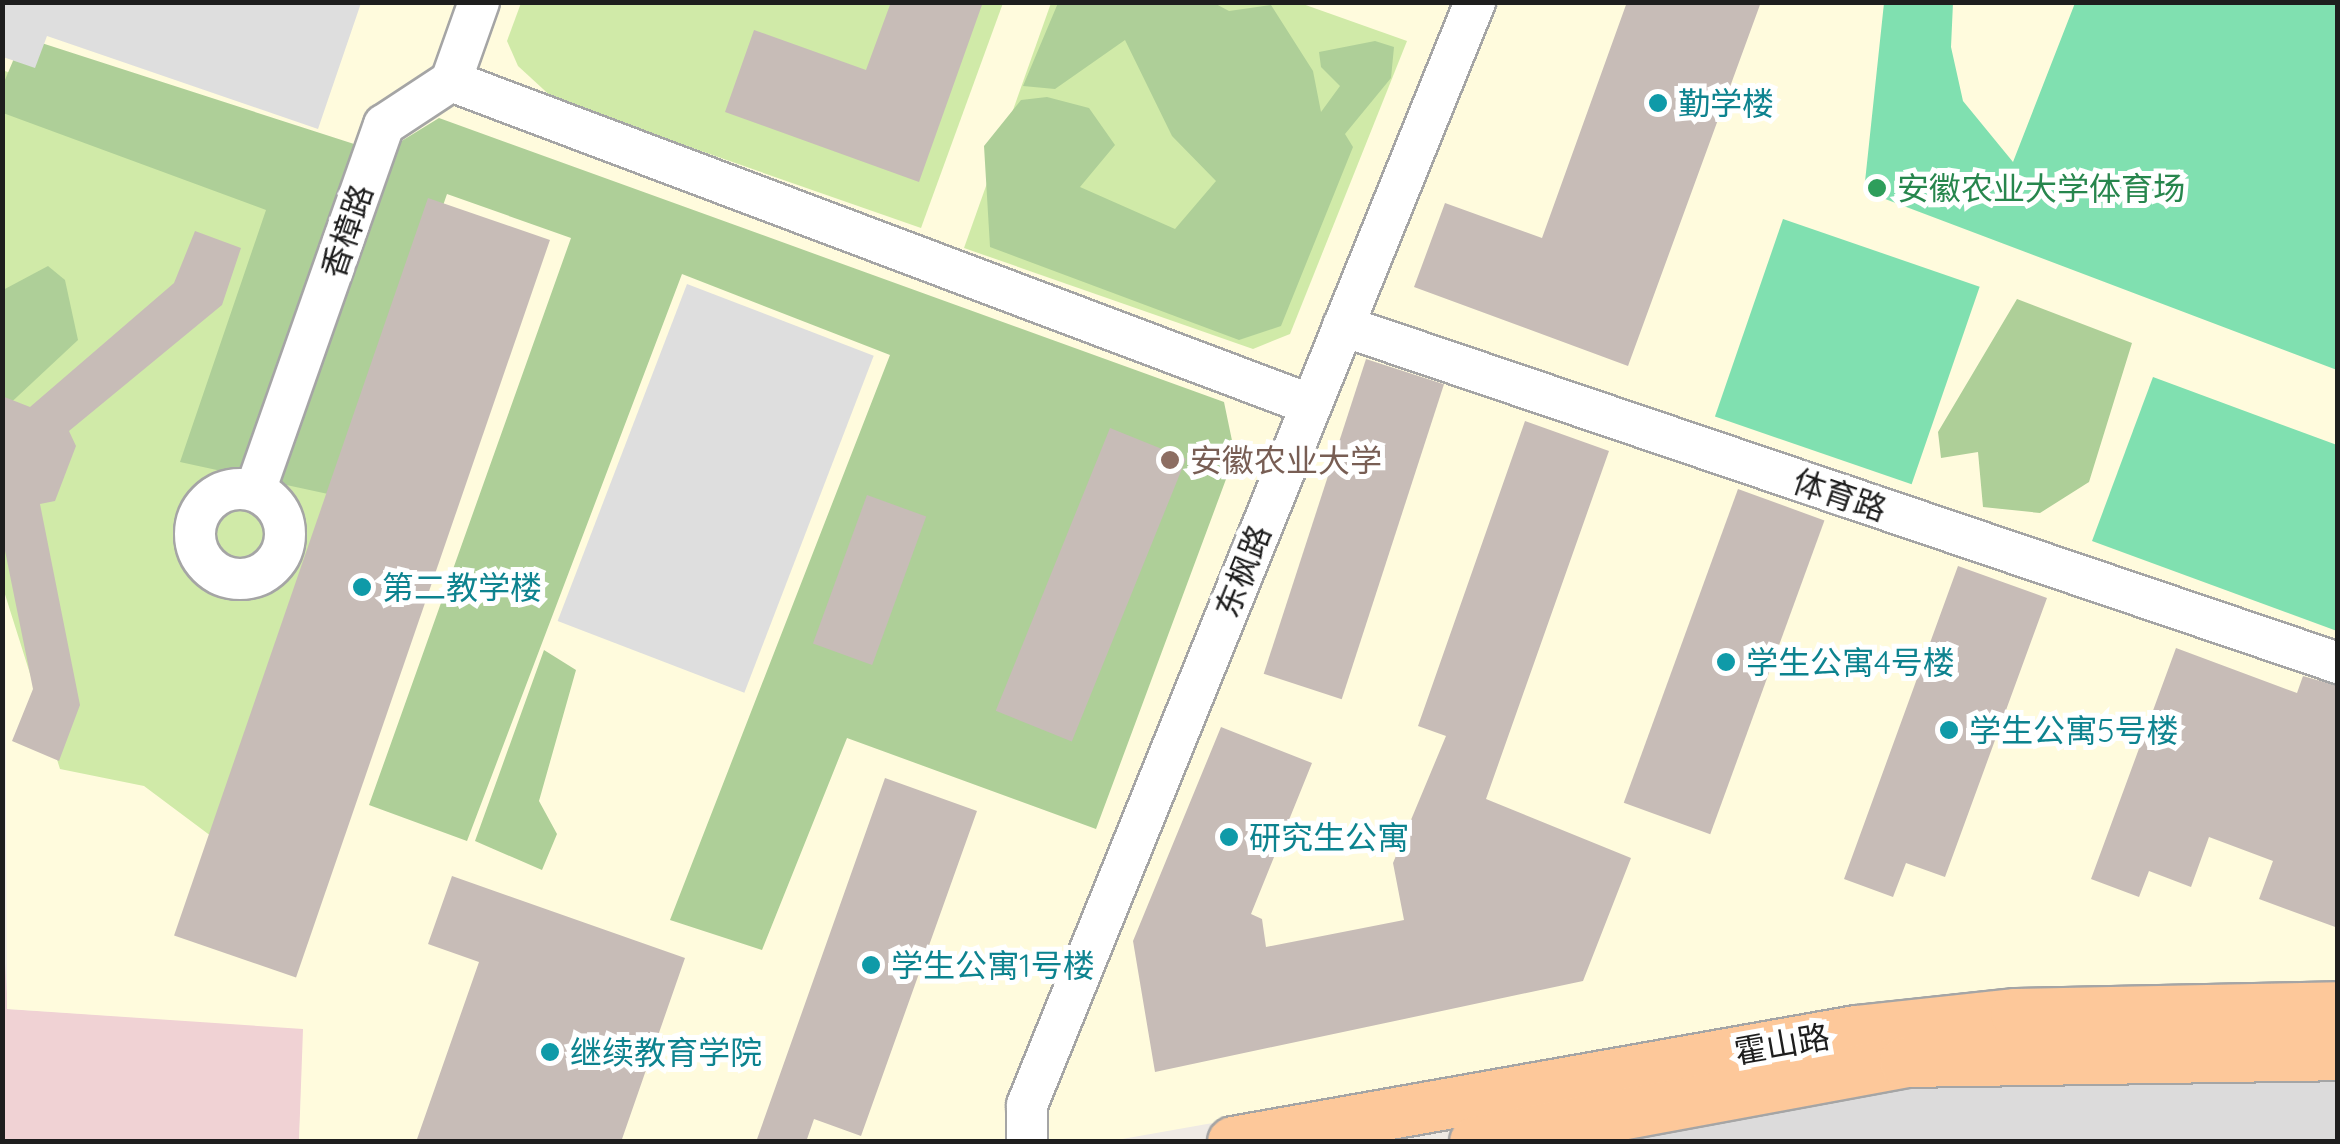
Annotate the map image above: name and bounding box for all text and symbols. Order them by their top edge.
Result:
place label: 勤学楼 [1678,84,1774,122]
marker: 勤学楼 [1647,92,1669,114]
place label: 安徽农业大学体育场 [1897,169,2185,207]
marker: 安徽农业大学体育场 [1866,177,1888,199]
street label: 香樟路 [313,179,381,283]
place label: 安徽农业大学 [1190,441,1382,479]
marker: 安徽农业大学 [1159,449,1181,471]
street label: 体育路 [1788,461,1892,529]
street label: 东枫路 [1207,519,1279,623]
place label: 第二教学楼 [382,568,542,606]
marker: 第二教学楼 [351,576,373,598]
place label: 学生公寓4号楼 [1746,643,1955,681]
marker: 学生公寓4号楼 [1715,651,1737,673]
place label: 学生公寓5号楼 [1969,711,2178,749]
marker: 学生公寓5号楼 [1938,719,1960,741]
place label: 研究生公寓 [1249,818,1409,856]
marker: 研究生公寓 [1218,826,1240,848]
place label: 学生公寓1号楼 [891,946,1095,984]
marker: 学生公寓1号楼 [860,954,882,976]
street label: 霍山路 [1731,1017,1833,1071]
place label: 继续教育学院 [570,1033,762,1071]
marker: 继续教育学院 [539,1041,561,1063]

